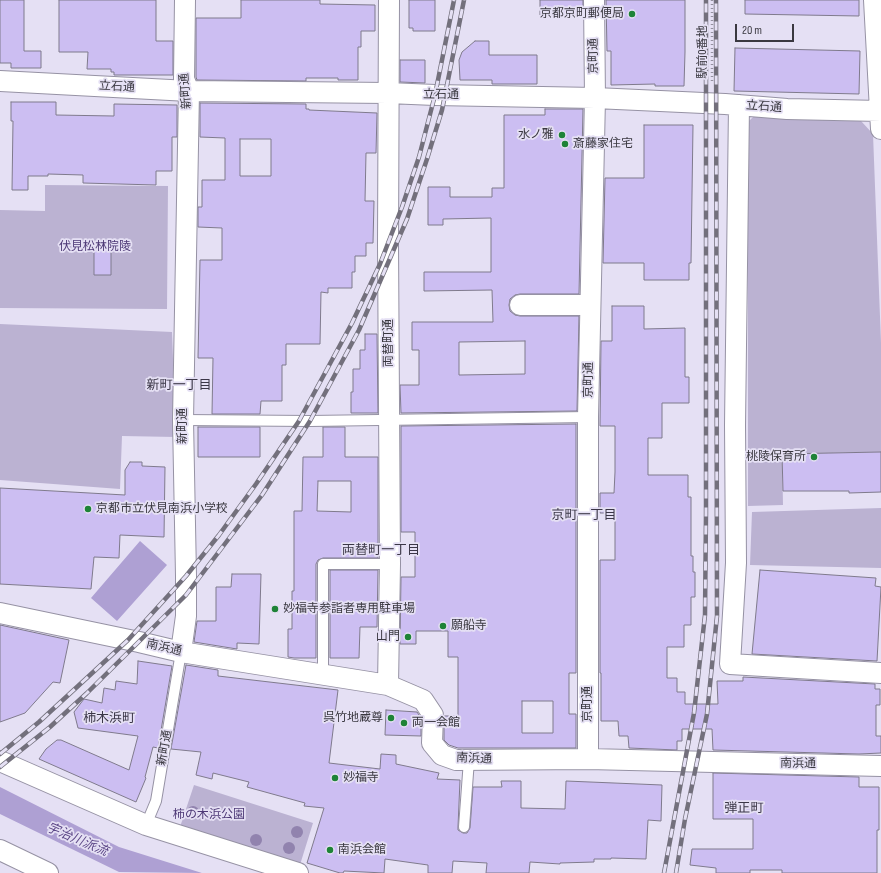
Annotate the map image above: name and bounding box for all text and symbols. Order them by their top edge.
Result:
place label: 京都京町郵便局 [540,7,624,21]
marker: 京都京町郵便局 [627,9,637,19]
scale bar [737,16,796,42]
text: 20 m [742,23,762,38]
street label: 駅前0番地 [696,25,710,79]
street label: 京町通 [586,38,602,74]
street label: 新町通 [177,72,195,110]
street label: 立石通 [99,79,135,95]
street label: 立石通 [423,87,459,103]
street label: 立石通 [746,99,782,115]
place label: 水ノ雅 [518,128,554,142]
marker: 水ノ雅 [557,130,567,140]
place label: 斎藤家住宅 [573,137,633,151]
marker: 斎藤家住宅 [560,139,570,149]
park label: 伏見松林院陵 [59,240,131,254]
street label: 両替町通 [382,319,396,367]
street label: 京町通 [581,362,597,398]
district label: 新町一丁目 [147,378,211,394]
street label: 新町通 [176,408,190,444]
place label: 桃陵保育所 [746,450,806,464]
marker: 桃陵保育所 [809,452,819,462]
place label: 京都市立伏見南浜小学校 [96,502,228,516]
marker: 京都市立伏見南浜小学校 [83,504,93,514]
district label: 京町一丁目 [552,508,616,524]
district label: 両替町一丁目 [342,543,420,559]
place label: 妙福寺参詣者専用駐車場 [283,602,415,616]
marker: 妙福寺参詣者専用駐車場 [270,604,280,614]
place label: 願船寺 [451,619,487,633]
marker: 願船寺 [438,621,448,631]
place label: 山門 [376,630,400,644]
marker: 山門 [403,632,413,642]
street label: 南浜通 [145,637,183,659]
street label: 京町通 [581,686,595,722]
district label: 柿木浜町 [83,711,135,727]
place label: 呉竹地蔵尊 [323,711,383,725]
marker: 呉竹地蔵尊 [386,713,396,723]
place label: 両一会館 [412,716,460,730]
marker: 両一会館 [399,718,409,728]
street label: 新町通 [155,729,175,767]
street label: 南浜通 [456,751,492,767]
street label: 南浜通 [780,756,816,772]
place label: 妙福寺 [343,771,379,785]
marker: 妙福寺 [330,773,340,783]
district label: 弾正町 [725,801,763,817]
park label: 柿の木浜公園 [173,808,245,822]
water label: 宇治川派流 [44,820,110,860]
place label: 南浜会館 [338,843,386,857]
marker: 南浜会館 [325,845,335,855]

